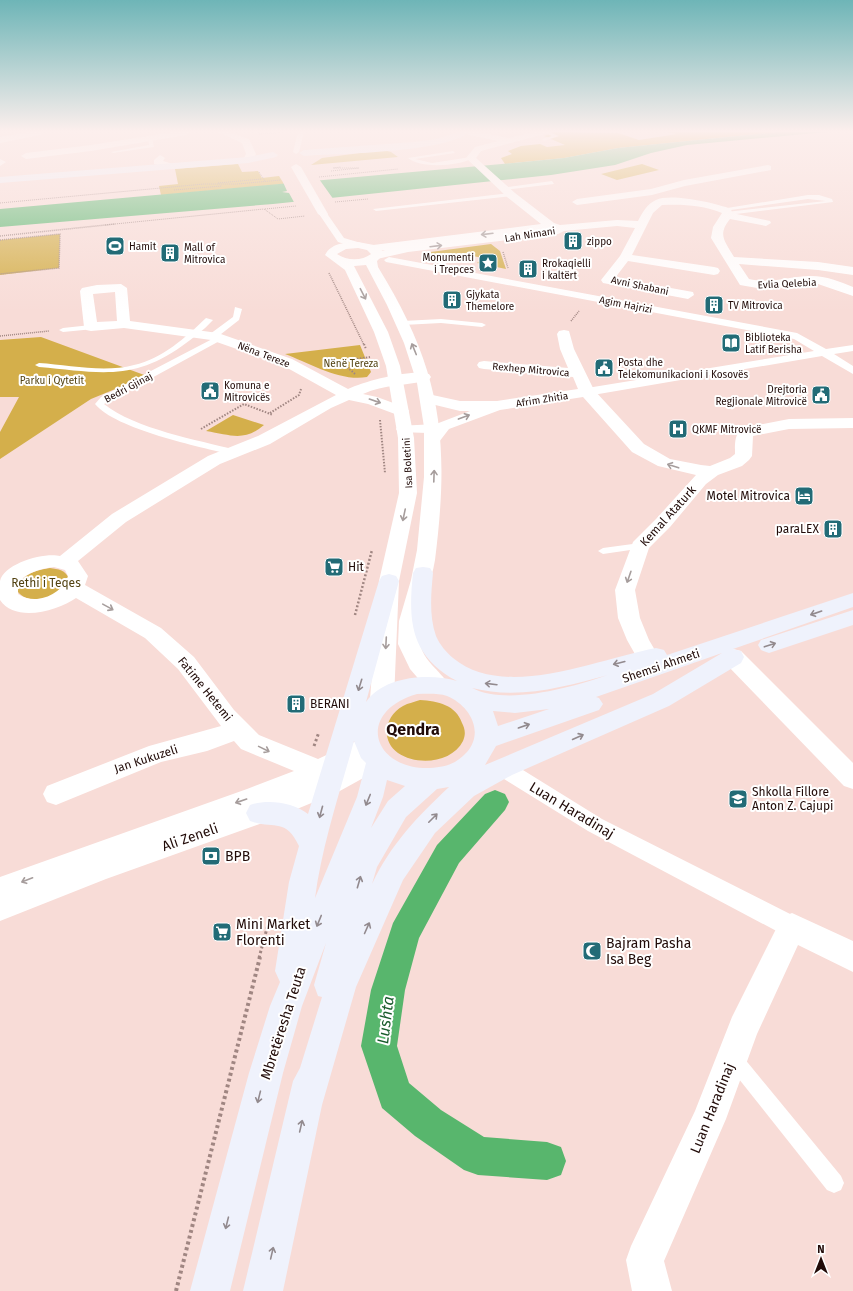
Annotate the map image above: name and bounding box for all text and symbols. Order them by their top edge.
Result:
street label: Lah Nimani [504,225,557,245]
one-way arrow [481,230,494,238]
building icon: zippo [562,230,584,252]
sports icon: Hamit [104,235,126,257]
place label: zippo [587,236,612,248]
place label: Hamit [129,241,157,253]
building icon: Mall of Mitrovica [159,242,181,264]
place label: Mall of Mitrovica [184,242,225,266]
one-way arrow [429,242,442,250]
place label: Monumenti i Trepces [422,252,474,276]
place icon: Monumenti i Trepces [477,252,499,274]
building icon: Rrokaqielli i kaltërt [517,258,539,280]
place label: Rrokaqielli i kaltërt [542,258,591,282]
street label: Avni Shabani [610,274,670,298]
street label: Evlia Qelebia [757,276,817,292]
one-way arrow [360,288,368,300]
building icon: Gjykata Themelore [441,289,463,311]
place label: Gjykata Themelore [466,289,514,313]
street label: Agim Hajrizi [598,294,654,316]
building icon: TV Mitrovica [703,294,725,316]
place label: TV Mitrovica [728,300,783,312]
library icon: Biblioteka Latif Berisha [720,332,742,354]
place label: Biblioteka Latif Berisha [745,332,802,356]
street label: Nëna Tereze [236,339,291,370]
one-way arrow [410,343,417,355]
public building icon: Posta dhe Telekomunikacioni i Kosovës [593,357,615,379]
place label: Posta dhe Telekomunikacioni i Kosovës [618,357,748,381]
park label: Nënë Tereza [324,358,378,370]
street label: Rexhep Mitrovica [492,361,570,379]
street label: Bedri Gjinaj [102,370,155,406]
park label: Parku i Qytetit [20,375,85,387]
public building icon: Komuna e Mitrovicës [199,380,221,402]
place label: Komuna e Mitrovicës [224,380,270,404]
place label: Drejtoria Regjionale Mitrovicë [715,384,807,408]
public building icon: Drejtoria Regjionale Mitrovicë [810,384,832,406]
street label: Afrim Zhitia [515,390,569,410]
one-way arrow [368,398,380,406]
one-way arrow [458,413,470,421]
hospital icon: QKMF Mitrovicë [667,418,689,440]
place label: QKMF Mitrovicë [692,424,761,436]
street label: Isa Boletini [401,437,415,489]
one-way arrow [667,462,680,469]
one-way arrow [430,470,437,483]
street label: Kemal Ataturk [637,482,699,549]
hotel icon: Motel Mitrovica [793,485,815,507]
place label: Motel Mitrovica [707,489,790,503]
one-way arrow [399,508,407,521]
building icon: paraLEX [822,518,844,540]
place label: paraLEX [776,522,820,536]
supermarket icon: Hit [323,556,345,578]
place label: Hit [348,560,365,574]
one-way arrow [625,570,632,583]
park label: Rethi i Teqes [11,576,81,590]
one-way arrow [102,604,114,612]
one-way arrow [810,610,823,617]
one-way arrow [383,636,390,649]
one-way arrow [763,641,776,648]
street label: Shemsi Ahmeti [620,646,702,686]
street label: Fatime Hetemi [175,654,235,724]
one-way arrow [613,660,626,668]
one-way arrow [355,679,363,691]
one-way arrow [485,680,498,688]
building icon: BERANI [285,693,307,715]
place label: BERANI [310,697,350,711]
district label: Qendra [386,720,440,739]
one-way arrow [518,722,531,729]
one-way arrow [571,733,583,740]
street label: Jan Kukuzeli [112,742,180,776]
one-way arrow [258,746,270,753]
street label: Luan Haradinaj [526,778,617,842]
place label: Shkolla Fillore Anton Z. Cajupi [752,785,833,813]
school or university icon: Shkolla Fillore Anton Z. Cajupi [727,788,749,810]
one-way arrow [364,794,371,806]
one-way arrow [236,798,248,806]
one-way arrow [317,806,324,819]
one-way arrow [428,813,438,823]
street label: Ali Zeneli [160,820,220,855]
bank icon: BPB [200,845,222,867]
place label: BPB [225,848,250,865]
one-way arrow [22,876,34,884]
one-way arrow [356,876,363,889]
one-way arrow [315,914,323,926]
place label: Mini Market Florenti [236,916,311,949]
supermarket icon: Mini Market Florenti [211,921,233,943]
one-way arrow [363,922,371,934]
place label: Bajram Pasha Isa Beg [606,935,691,968]
mosque icon: Bajram Pasha Isa Beg [581,940,603,962]
street label: Mbretëresha Teuta [257,965,310,1082]
water label: Lushta [373,995,398,1045]
street label: Luan Haradinaj [687,1060,738,1156]
one-way arrow [255,1091,263,1104]
one-way arrow [297,1120,305,1133]
one-way arrow [223,1217,230,1230]
north arrow [801,1239,841,1279]
text: N [817,1243,825,1256]
one-way arrow [268,1247,276,1260]

